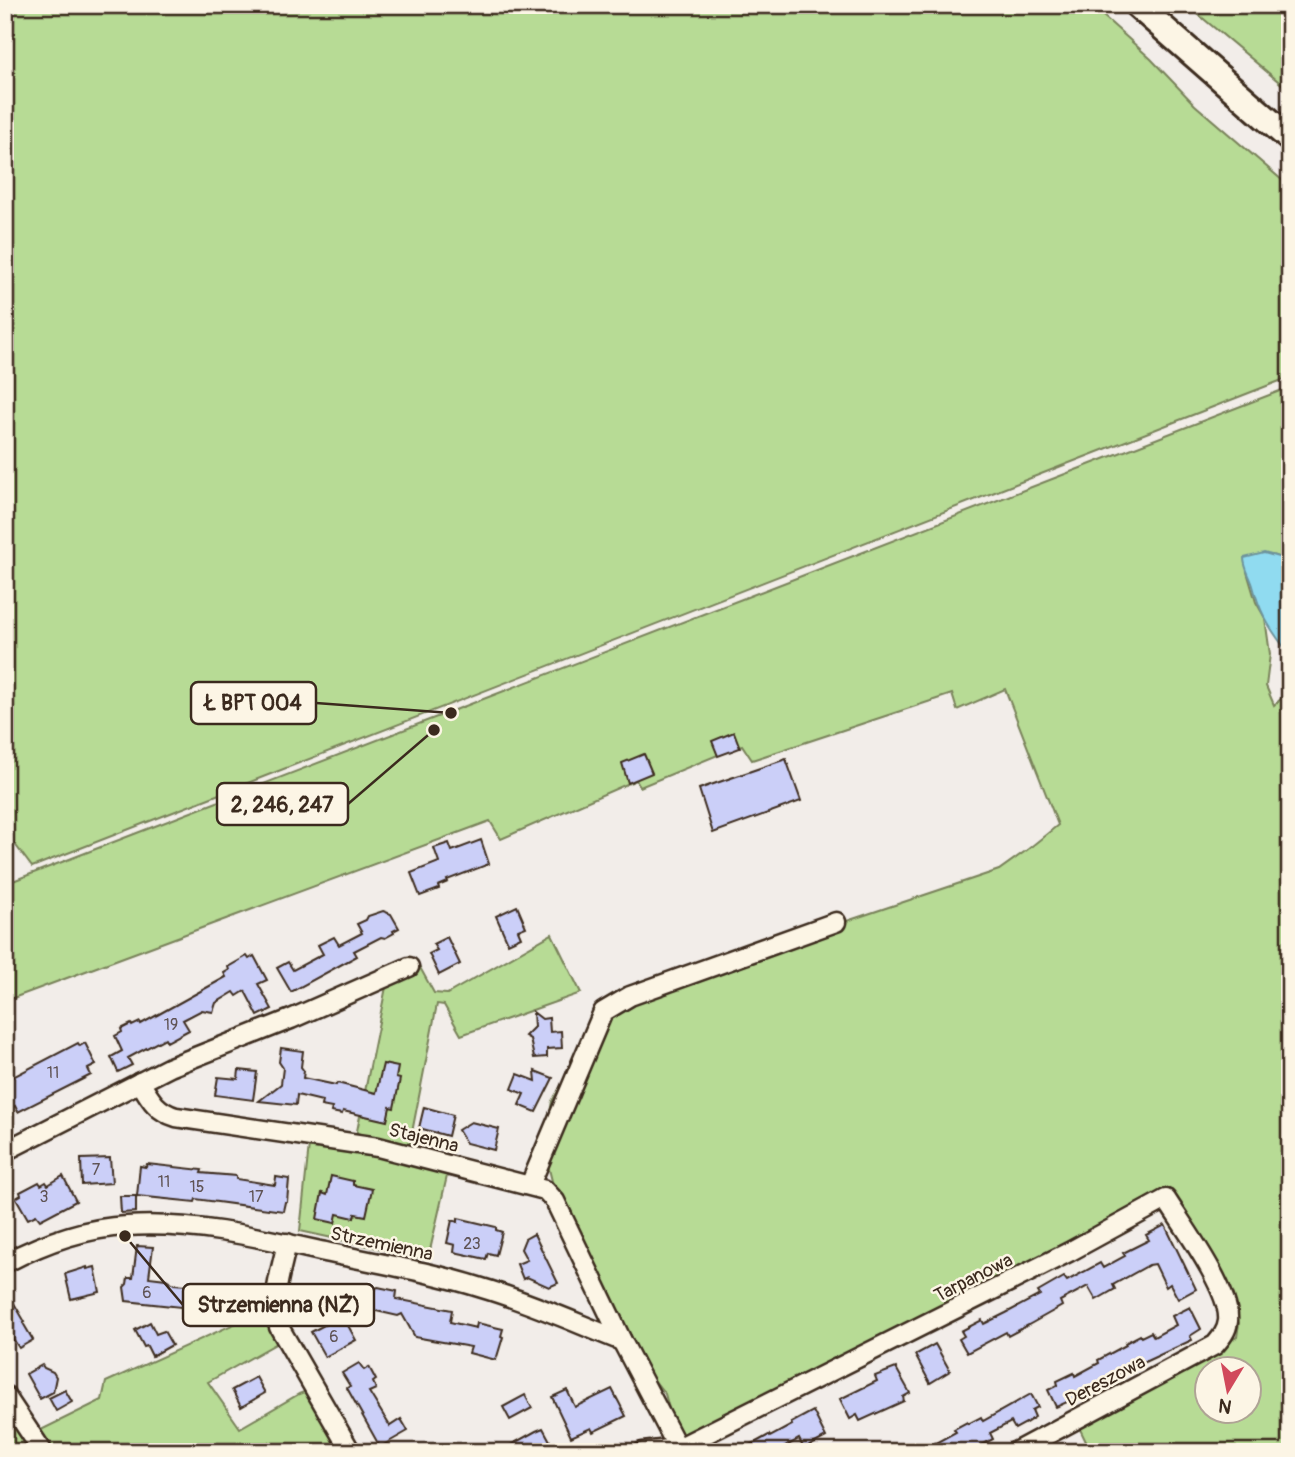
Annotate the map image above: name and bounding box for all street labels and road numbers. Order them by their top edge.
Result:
street label: Stajenna [386,1118,461,1158]
street label: Strzemienna [328,1221,435,1267]
street label: Tarpanowa [930,1248,1017,1308]
street label: Dereszowa [1061,1350,1150,1412]

